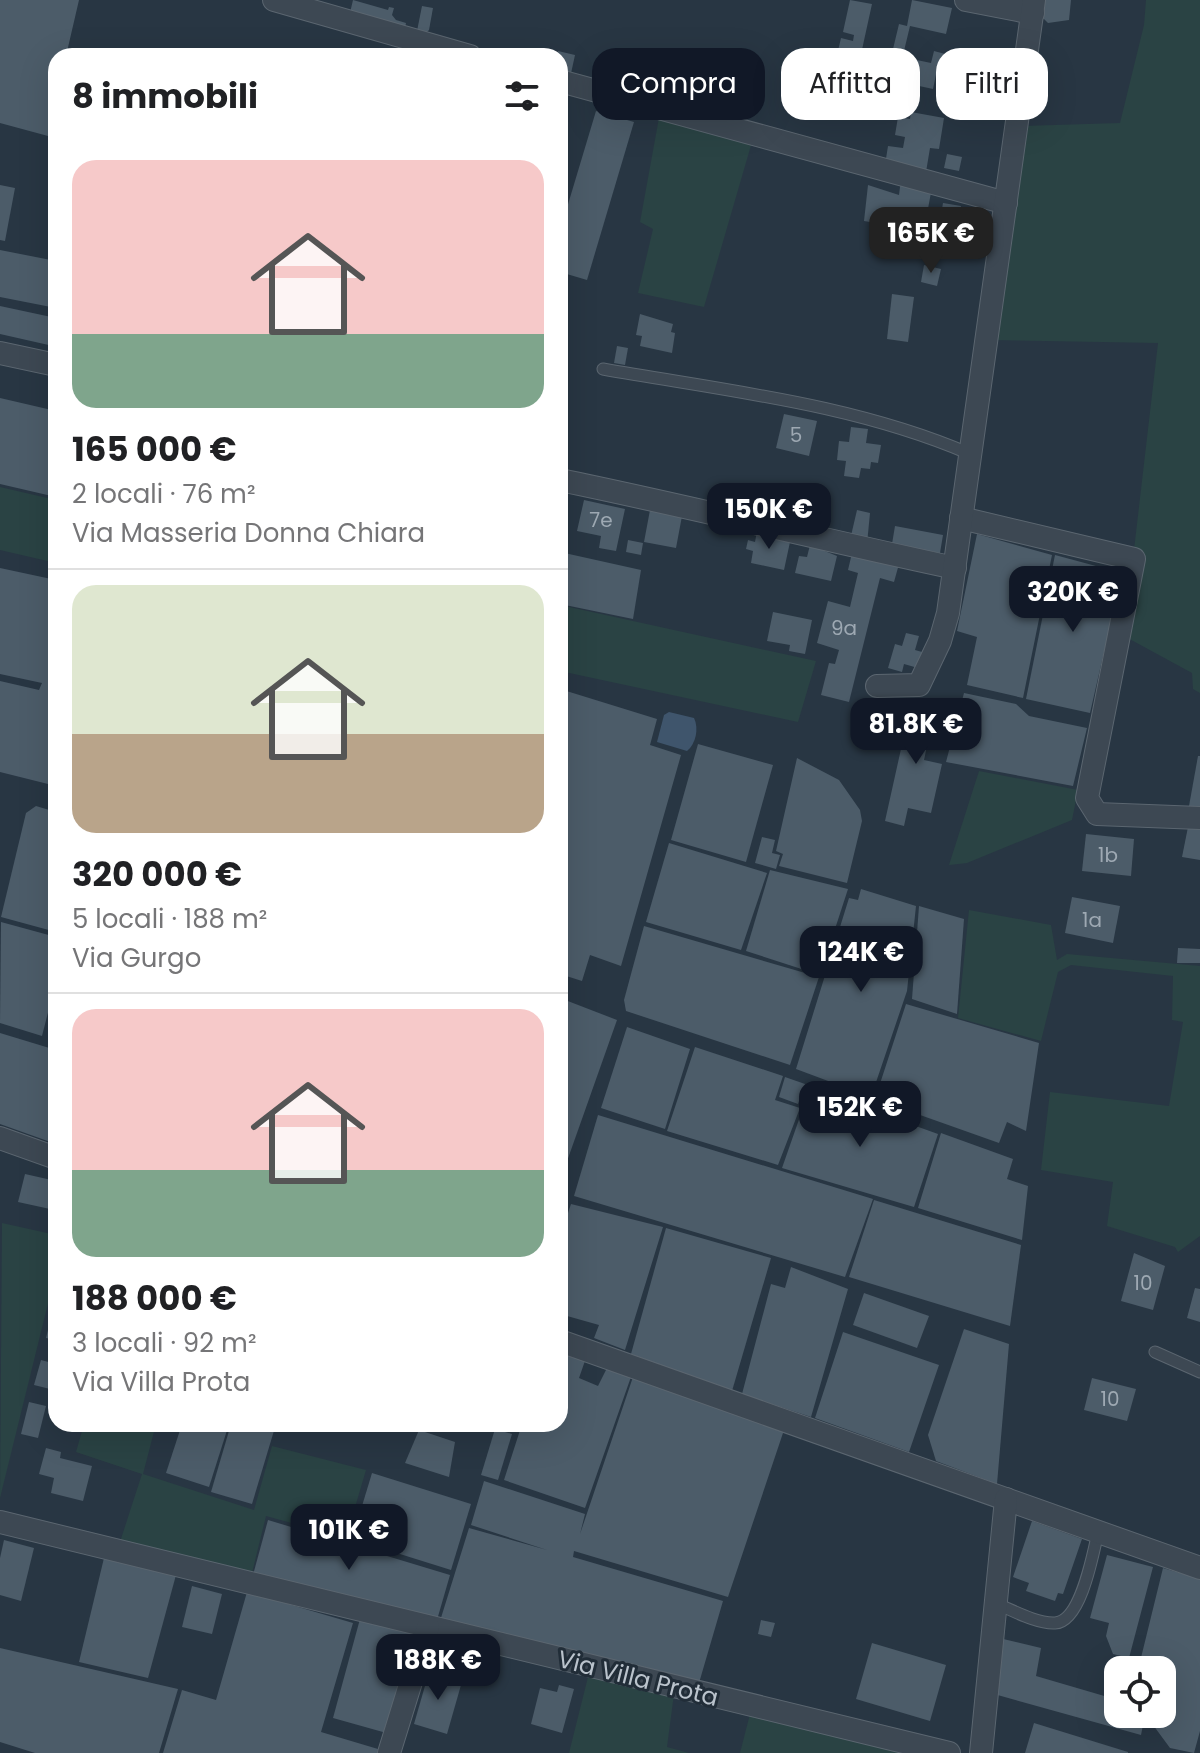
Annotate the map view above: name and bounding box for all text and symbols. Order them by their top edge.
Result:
chip: Compra [592,48,765,120]
chip: Affitta [781,48,920,120]
chip: Filtri [936,48,1048,120]
text: 8 immobili [72,72,258,120]
icon: filters [500,74,544,118]
pin: 165K € [866,207,996,275]
icon: home [236,212,380,356]
text: 165K € [887,215,975,251]
house number: 5 [790,421,802,449]
text: 165 000 € [72,425,237,473]
text: 2 locali · 76 m² [72,476,255,512]
pin: 150K € [704,483,834,551]
text: 150K € [725,491,813,527]
house number: 7e [589,506,613,534]
text: Via Masseria Donna Chiara [72,515,425,551]
pin: 320K € [1008,566,1138,634]
text: 320K € [1027,574,1119,610]
house number: 9a [831,614,857,642]
icon: home [236,637,380,781]
pin: 81.8K € [842,698,990,766]
text: 81.8K € [868,706,964,742]
house number: 1b [1098,841,1118,869]
text: 320 000 € [72,850,242,898]
text: 5 locali · 188 m² [72,901,267,937]
house number: 1a [1082,906,1102,934]
pin: 124K € [796,926,926,994]
text: 124K € [818,934,904,970]
text: Via Gurgo [72,940,201,976]
icon: home [236,1061,380,1205]
pin: 152K € [795,1081,925,1149]
text: 152K € [817,1089,903,1125]
house number: 10 [1134,1269,1152,1297]
text: 188 000 € [72,1274,237,1322]
text: 3 locali · 92 m² [72,1325,256,1361]
text: Via Villa Prota [72,1364,250,1400]
house number: 10 [1101,1385,1119,1413]
pin: 101K € [284,1504,414,1572]
text: 101K € [309,1512,389,1548]
pin: 188K € [373,1634,503,1702]
text: 188K € [394,1642,482,1678]
street label: Via Villa Prota [554,1642,722,1714]
map controls [1104,1656,1176,1728]
button: locate [1104,1656,1176,1728]

